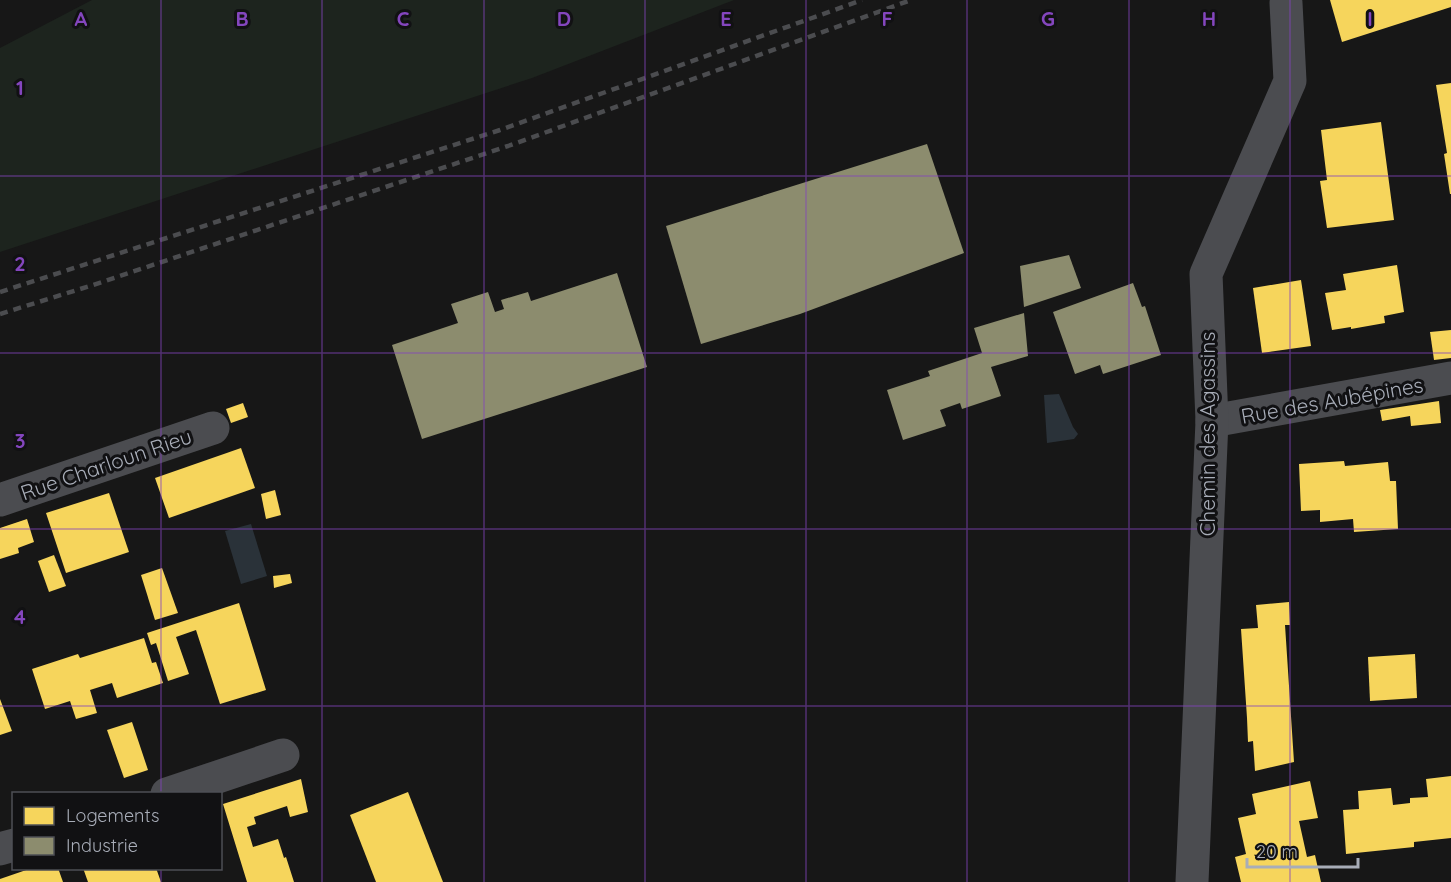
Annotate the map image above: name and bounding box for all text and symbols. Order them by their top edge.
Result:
text: A [75,6,88,31]
text: B [235,6,249,31]
text: C [397,6,410,31]
text: D [557,6,571,31]
text: E [720,6,732,31]
text: F [881,6,893,31]
text: G [1041,6,1055,31]
text: H [1202,6,1216,31]
text: I [1367,6,1373,31]
text: 1 [16,75,24,100]
text: 2 [14,251,26,276]
street label: Chemin des Agassins [1194,332,1220,536]
street label: Rue des Aubépines [1239,371,1425,429]
street label: Rue Charloun Rieu [17,423,195,505]
text: 3 [15,428,25,453]
text: 4 [14,604,26,629]
legend [12,792,222,870]
text: Logements [66,804,159,827]
scale bar [1247,831,1358,869]
text: Industrie [66,834,138,857]
text: 20 m [1256,840,1298,863]

